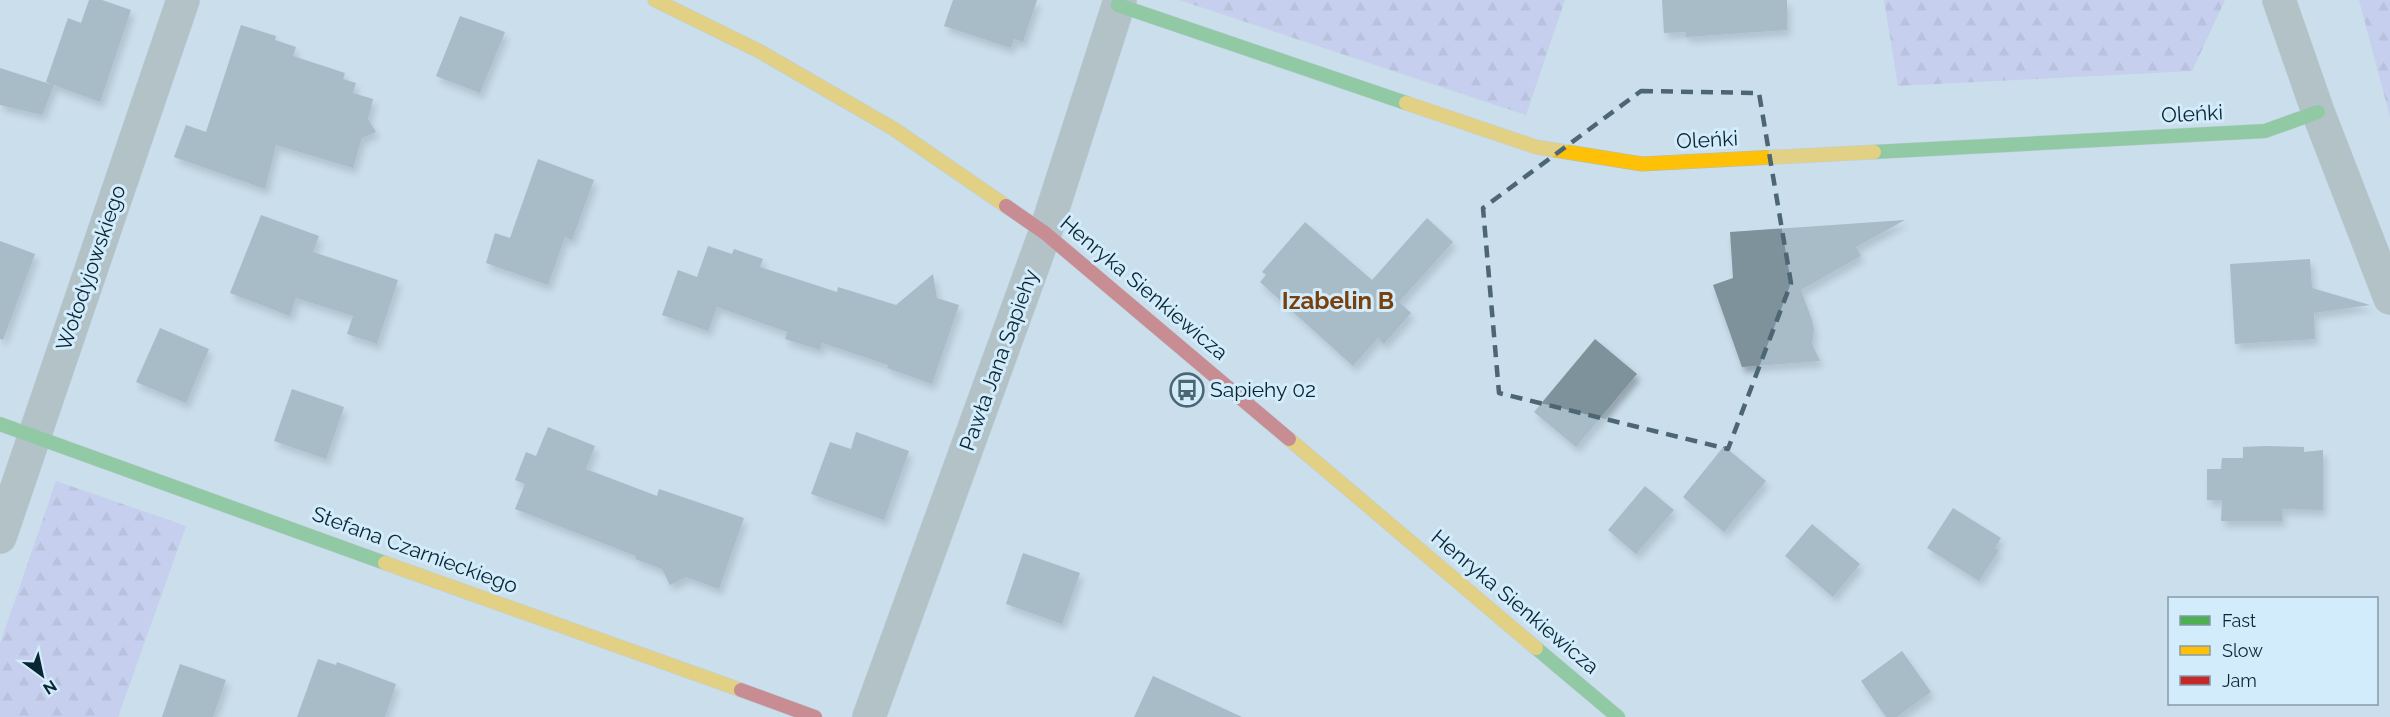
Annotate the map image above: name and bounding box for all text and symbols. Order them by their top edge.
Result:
street label: Oleńki [2160,99,2223,128]
street label: Oleńki [1675,125,1738,154]
street label: Wołodyjowskiego [50,182,131,354]
street label: Henryka Sienkiewicza [1055,210,1233,365]
street label: Pawła Jana Sapiehy [954,266,1043,454]
district label: Izabelin B [1282,286,1394,315]
bus stop icon: Sapiehy 02 [1169,372,1205,408]
place label: Sapiehy 02 [1210,377,1316,402]
street label: Stefana Czarnieckiego [309,501,521,598]
street label: Henryka Sienkiewicza [1426,524,1604,679]
legend [2168,597,2378,705]
text: Fast [2222,610,2256,631]
text: Slow [2222,640,2263,661]
north arrow [12,645,72,705]
text: Jam [2222,670,2257,691]
text: N [40,676,60,698]

